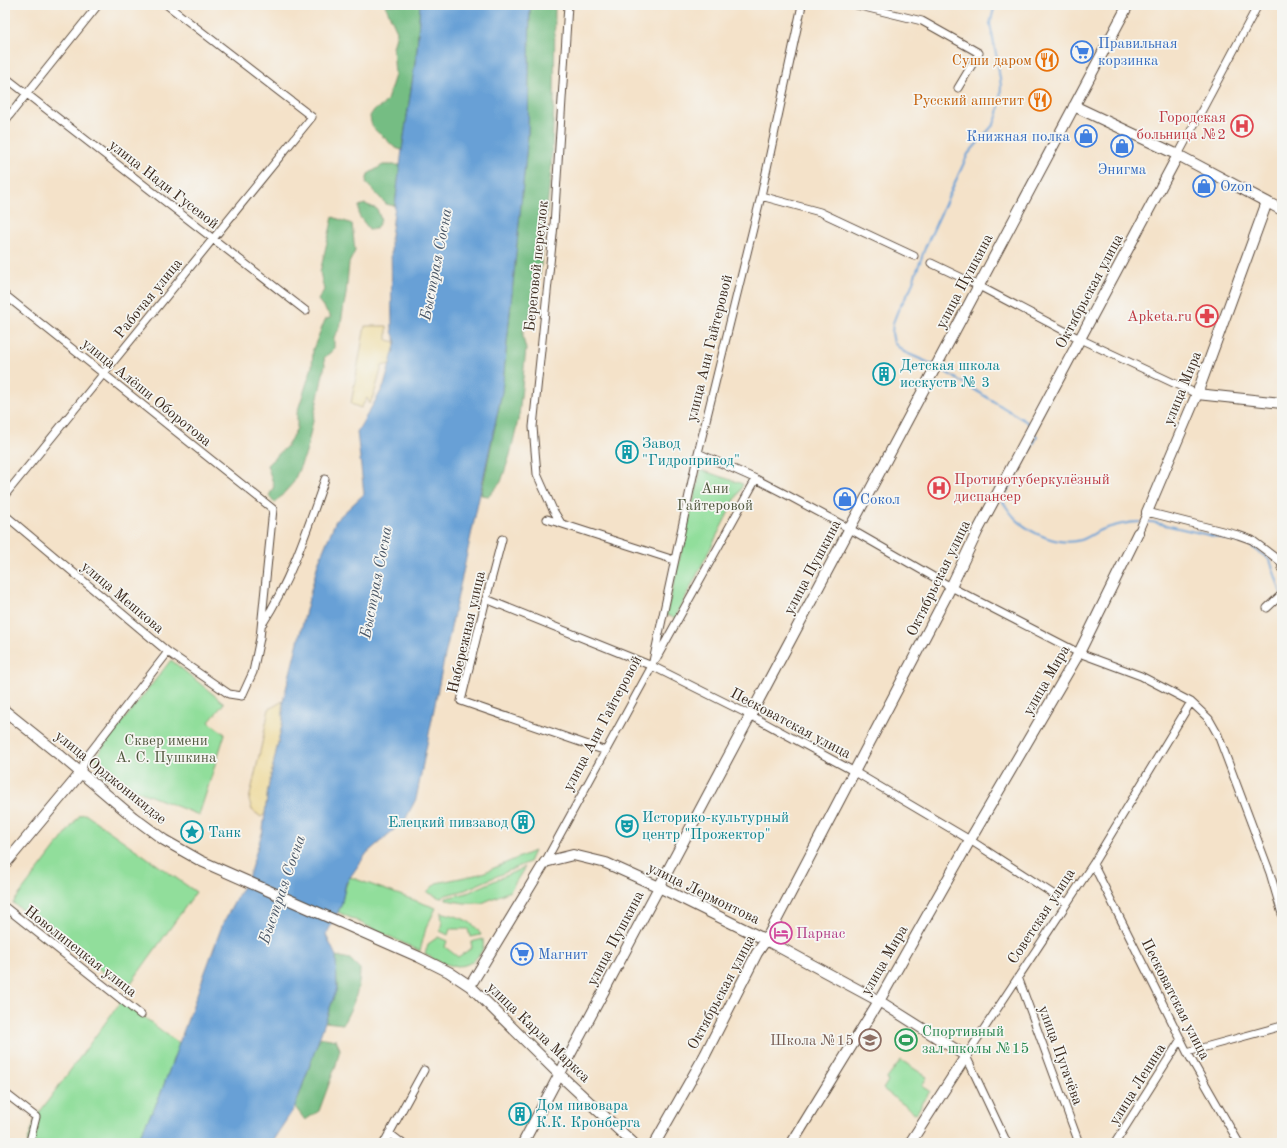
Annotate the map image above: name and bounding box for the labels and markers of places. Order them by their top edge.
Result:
place label: Правильная корзинка [1098,37,1178,69]
supermarket icon: Правильная корзинка [1069,39,1095,65]
restaurant icon: Суши даром [1034,47,1060,73]
place label: Суши даром [952,54,1032,69]
restaurant icon: Русский аппетит [1027,87,1053,113]
place label: Русский аппетит [913,94,1024,109]
place label: Городская больница №2 [1137,111,1226,143]
hospital icon: Городская больница №2 [1229,113,1255,139]
shop icon: Книжная полка [1073,123,1099,149]
place label: Книжная полка [966,130,1071,145]
shop icon: Энигма [1109,133,1135,159]
place label: Энигма [1098,163,1147,178]
shop icon: Ozon [1191,173,1217,199]
place label: Ozon [1220,180,1253,195]
pharmacy icon: Apketa.ru [1194,303,1220,329]
place label: Apketa.ru [1127,310,1192,325]
place label: Детская школа исскуств № 3 [900,359,1001,391]
building icon: Детская школа исскуств № 3 [871,361,897,387]
place label: Завод "Гидропривод" [642,437,740,469]
building icon: Завод "Гидропривод" [614,439,640,465]
place label: Противотуберкулёзный диспансер [954,473,1110,505]
hospital icon: Противотуберкулёзный диспансер [926,475,952,501]
shop icon: Сокол [832,486,858,512]
place label: Сокол [860,493,900,508]
building icon: Елецкий пивзавод [510,809,536,835]
place label: Историко-культурный центр "Прожектор" [642,811,789,843]
theatre icon: Историко-культурный центр "Прожектор" [614,813,640,839]
place label: Елецкий пивзавод [388,816,509,831]
place icon: Танк [179,819,205,845]
place label: Танк [208,826,242,841]
hotel icon: Парнас [768,920,794,946]
place label: Парнас [796,927,846,942]
supermarket icon: Магнит [509,941,535,967]
place label: Магнит [538,948,588,963]
place label: Спортивный зал школы №15 [922,1025,1029,1057]
school or university icon: Школа №15 [857,1027,883,1053]
sports icon: Спортивный зал школы №15 [893,1027,919,1053]
place label: Школа №15 [770,1034,854,1049]
place label: Дом пивовара К.К. Кронберга [536,1099,641,1131]
building icon: Дом пивовара К.К. Кронберга [507,1101,533,1127]

